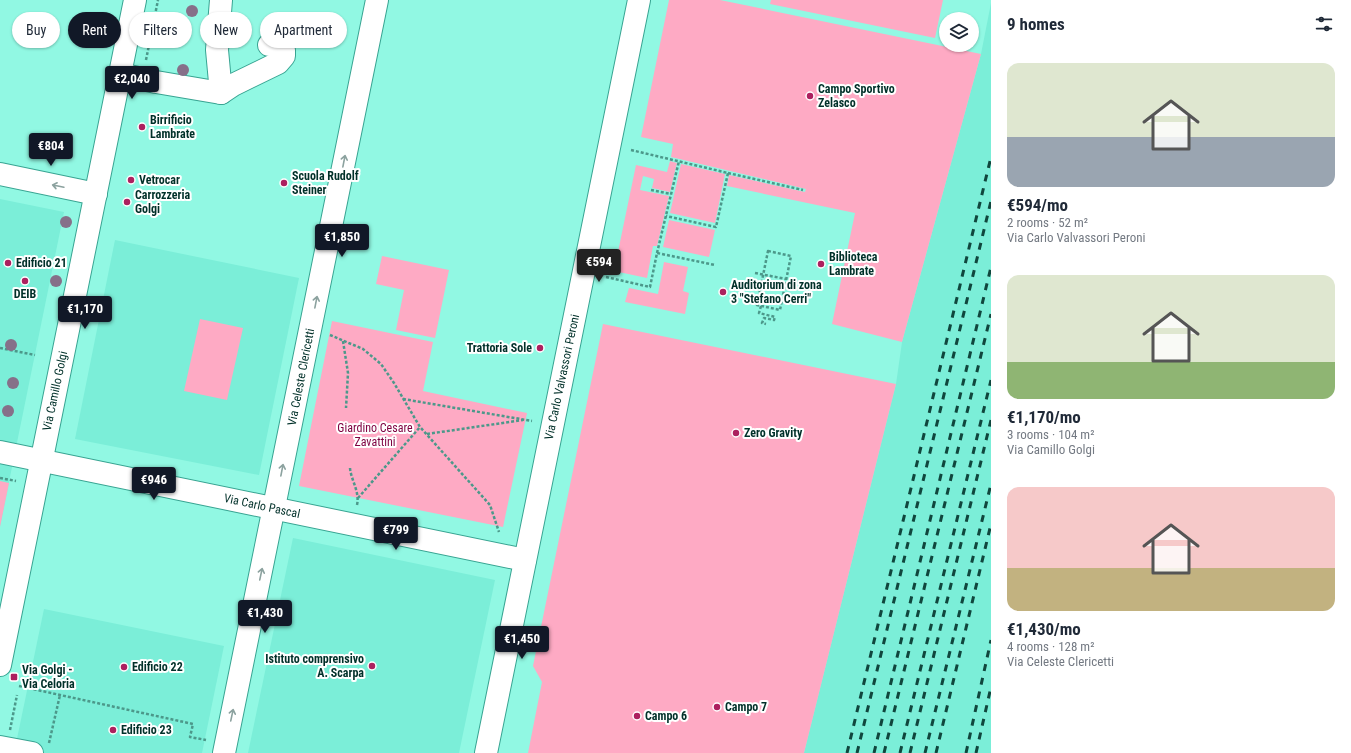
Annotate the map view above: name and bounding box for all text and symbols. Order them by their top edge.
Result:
chip: Buy [12,12,60,48]
chip: Rent [68,12,121,48]
chip: Filters [129,12,192,48]
chip: New [200,12,252,48]
chip: Apartment [260,12,347,48]
map controls [939,12,979,52]
button: layers [939,12,979,52]
icon: filters [1313,13,1335,35]
text: 9 homes [1007,14,1065,34]
pin: €2,040 [99,66,165,100]
text: €2,040 [114,71,150,86]
place label: Campo Sportivo Zelasco [818,82,895,110]
icon: home [1135,89,1207,161]
marker: Campo Sportivo Zelasco [805,91,815,101]
place label: Birrificio Lambrate [150,113,195,141]
marker: Birrificio Lambrate [137,122,147,132]
pin: €804 [27,133,75,167]
text: €804 [38,138,64,153]
one-way arrow [341,155,349,168]
place label: Scuola Rudolf Steiner [292,169,359,197]
place label: Vetrocar [139,173,180,187]
marker: Vetrocar [126,175,136,185]
marker: Scuola Rudolf Steiner [279,178,289,188]
one-way arrow [51,181,64,189]
place label: Carrozzeria Golgi [135,188,191,216]
text: €594/mo [1007,195,1068,215]
marker: Carrozzeria Golgi [122,197,132,207]
text: 2 rooms · 52 m² [1007,215,1088,230]
pin: €1,850 [309,224,375,258]
text: €1,850 [324,229,360,244]
text: Via Carlo Valvassori Peroni [1007,230,1146,245]
pin: €594 [575,249,623,283]
place label: Biblioteca Lambrate [829,250,878,278]
text: €594 [586,254,612,269]
place label: Edificio 21 [16,256,67,270]
marker: Edificio 21 [3,258,13,268]
marker: Biblioteca Lambrate [816,259,826,269]
marker: DEIB [20,276,30,286]
place label: Auditorium di zona 3 "Stefano Cerri" [731,278,822,306]
place label: DEIB [14,287,37,301]
marker: Auditorium di zona 3 "Stefano Cerri" [718,287,728,297]
pin: €1,170 [52,296,118,330]
one-way arrow [312,296,320,309]
text: €1,170 [67,301,103,316]
icon: home [1135,301,1207,373]
street label: Via Carlo Valvassori Peroni [542,313,582,441]
street label: Via Celeste Clericetti [285,327,317,427]
place label: Trattoria Sole [467,341,532,355]
marker: Trattoria Sole [535,343,545,353]
street label: Via Camillo Golgi [40,350,70,432]
text: €1,170/mo [1007,407,1081,427]
park label: Giardino Cesare Zavattini [337,421,413,449]
place label: Zero Gravity [744,426,803,440]
text: 3 rooms · 104 m² [1007,427,1094,442]
marker: Zero Gravity [731,428,741,438]
text: Via Camillo Golgi [1007,442,1095,457]
one-way arrow [278,464,286,477]
pin: €946 [130,467,178,501]
text: €946 [141,472,167,487]
street label: Via Carlo Pascal [223,491,301,521]
icon: home [1135,513,1207,585]
pin: €799 [372,517,420,551]
text: €799 [383,522,409,537]
one-way arrow [257,568,265,581]
pin: €1,430 [232,600,298,634]
text: €1,430 [247,605,283,620]
text: €1,430/mo [1007,619,1081,639]
pin: €1,450 [489,626,555,660]
text: €1,450 [504,631,540,646]
text: 4 rooms · 128 m² [1007,639,1094,654]
place label: Istituto comprensivo A. Scarpa [265,652,364,680]
text: Via Celeste Clericetti [1007,654,1114,669]
place label: Edificio 22 [132,660,183,674]
marker: Istituto comprensivo A. Scarpa [367,661,377,671]
marker: Edificio 22 [119,662,129,672]
place label: Via Golgi - Via Celoria [22,663,75,691]
marker: Via Golgi - Via Celoria [9,672,19,682]
place label: Campo 7 [725,700,767,714]
marker: Campo 7 [712,702,722,712]
one-way arrow [228,709,236,722]
place label: Campo 6 [645,709,687,723]
marker: Campo 6 [632,711,642,721]
place label: Edificio 23 [121,723,172,737]
marker: Edificio 23 [108,725,118,735]

